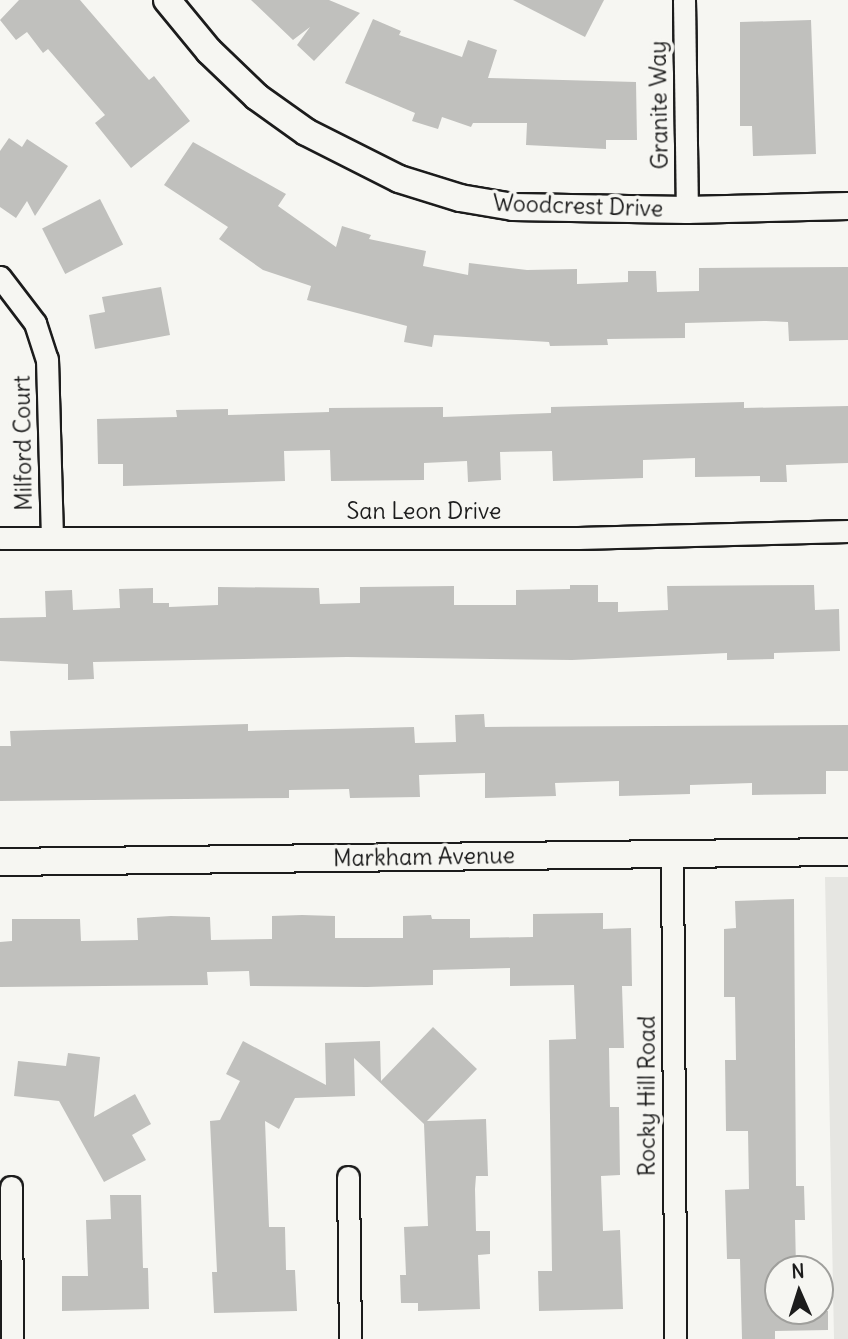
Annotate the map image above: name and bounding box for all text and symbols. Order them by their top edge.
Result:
street label: Granite Way [644,40,674,170]
street label: Woodcrest Drive [492,189,664,223]
street label: Milford Court [8,375,38,511]
street label: San Leon Drive [346,497,502,525]
street label: Markham Avenue [333,842,515,872]
street label: Rocky Hill Road [633,1016,661,1176]
north arrow [764,1255,834,1325]
text: N [791,1259,805,1283]

